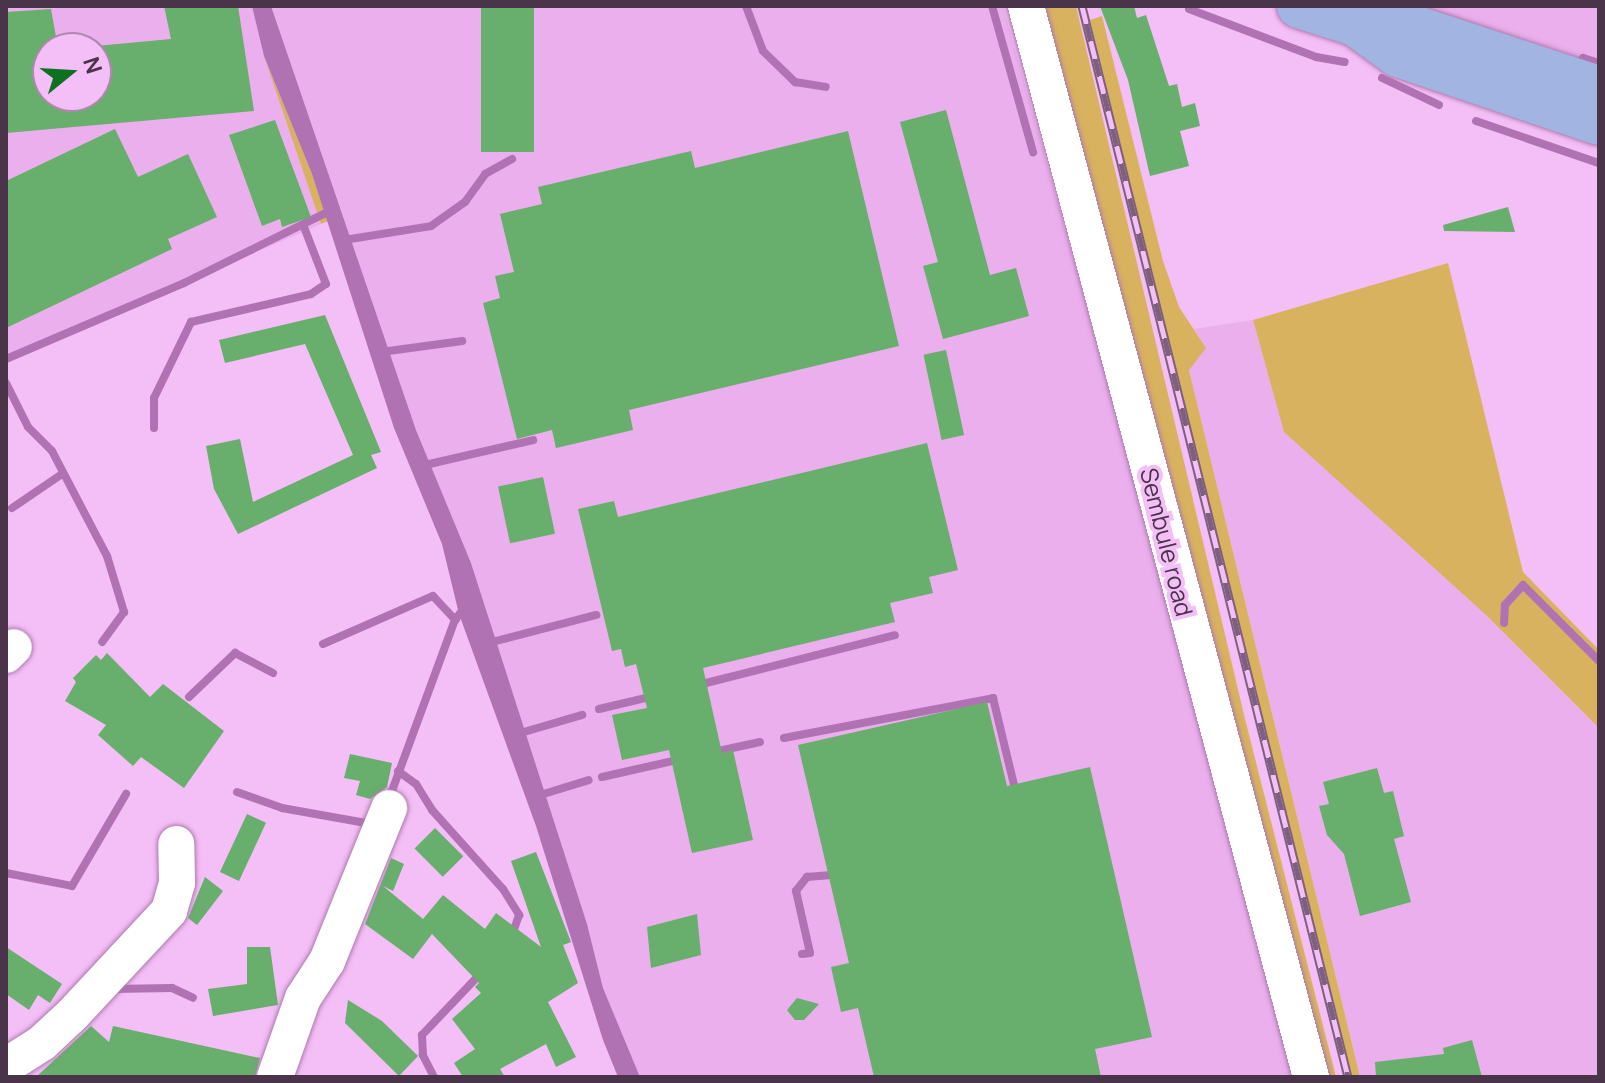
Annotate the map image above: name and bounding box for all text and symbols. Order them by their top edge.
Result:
north arrow [32,32,112,112]
text: N [76,53,110,77]
street label: Sembule road [1135,465,1199,619]

